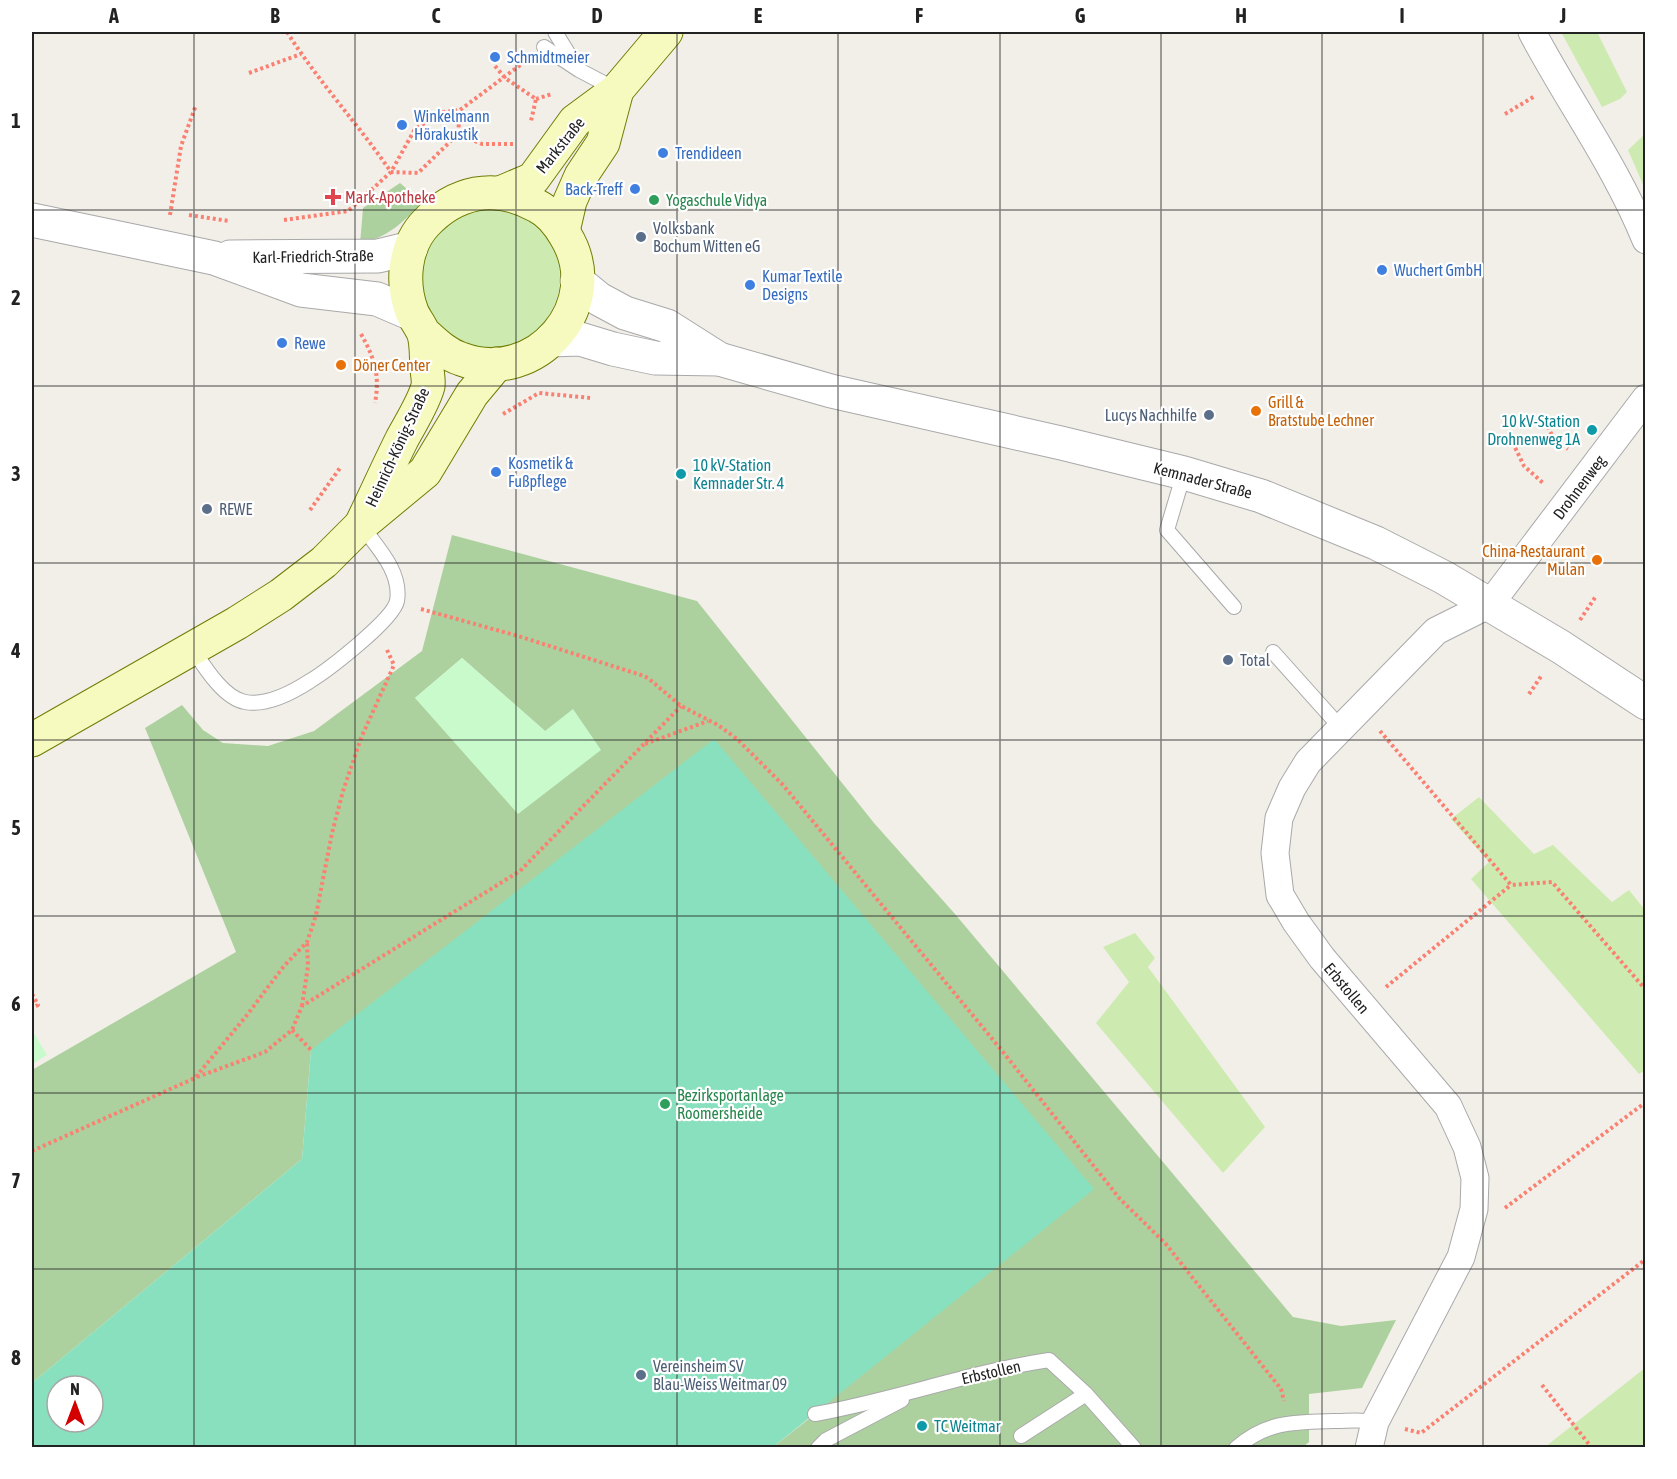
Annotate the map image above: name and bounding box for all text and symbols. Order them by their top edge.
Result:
text: A [108,4,119,27]
text: B [270,4,280,27]
text: C [432,4,441,27]
text: D [591,4,603,27]
text: E [754,4,763,27]
text: F [915,4,923,27]
text: G [1075,4,1086,27]
text: H [1235,4,1247,27]
text: I [1399,4,1405,27]
text: J [1559,4,1566,27]
place label: Schmidtmeier [507,48,590,66]
marker: Schmidtmeier [488,50,502,64]
place label: Winkelmann Hörakustik [414,107,490,143]
text: 1 [11,109,21,132]
street label: Markstraße [532,113,588,177]
marker: Winkelmann Hörakustik [395,118,409,132]
place label: Trendideen [675,144,742,162]
marker: Trendideen [656,146,670,160]
place label: Back-Treff [565,180,623,198]
marker: Back-Treff [628,182,642,196]
place label: Mark-Apotheke [345,188,435,207]
marker: Mark-Apotheke [326,190,340,204]
place label: Yogaschule Vidya [666,191,767,210]
marker: Yogaschule Vidya [647,193,661,207]
place label: Volksbank Bochum Witten eG [653,219,761,255]
marker: Volksbank Bochum Witten eG [634,230,648,244]
street label: Karl-Friedrich-Straße [252,246,374,266]
place label: Wuchert GmbH [1394,261,1482,279]
marker: Wuchert GmbH [1375,263,1389,277]
place label: Kumar Textile Designs [762,267,843,304]
marker: Kumar Textile Designs [743,278,757,292]
text: 2 [11,286,21,309]
place label: Rewe [294,334,326,352]
marker: Rewe [275,336,289,350]
place label: Döner Center [353,356,430,374]
marker: Döner Center [334,358,348,372]
street label: Heinrich-König-Straße [361,385,433,510]
place label: Grill & Bratstube Lechner [1268,393,1374,429]
marker: Grill & Bratstube Lechner [1249,404,1263,418]
place label: Lucys Nachhilfe [1105,406,1197,425]
marker: Lucys Nachhilfe [1202,408,1216,422]
place label: 10 kV-Station Drohnenweg 1A [1487,412,1580,449]
marker: 10 kV-Station Drohnenweg 1A [1585,423,1599,437]
street label: Drohnenweg [1549,451,1610,523]
place label: Kosmetik & Fußpflege [508,454,574,491]
place label: 10 kV-Station Kemnader Str. 4 [693,456,784,492]
street label: Kemnader Straße [1152,458,1254,502]
text: 3 [11,462,21,485]
marker: Kosmetik & Fußpflege [489,465,503,479]
marker: 10 kV-Station Kemnader Str. 4 [674,467,688,481]
place label: REWE [219,500,252,518]
marker: REWE [200,502,214,516]
place label: China-Restaurant Mulan [1482,542,1585,578]
marker: China-Restaurant Mulan [1590,553,1604,567]
text: 4 [10,639,21,662]
place label: Total [1240,651,1271,669]
marker: Total [1221,653,1235,667]
text: 5 [11,816,21,839]
street label: Erbstollen [1321,959,1373,1017]
text: 6 [11,992,21,1015]
place label: Bezirksportanlage Roomersheide [677,1086,784,1122]
marker: Bezirksportanlage Roomersheide [658,1097,672,1111]
text: 7 [11,1169,21,1192]
text: 8 [11,1346,21,1369]
street label: Erbstollen [960,1356,1022,1388]
place label: Vereinsheim SV Blau-Weiss Weitmar 09 [653,1357,787,1393]
marker: Vereinsheim SV Blau-Weiss Weitmar 09 [634,1368,648,1382]
north arrow [45,1374,105,1434]
text: N [70,1380,80,1398]
place label: TC Weitmar [934,1417,1001,1435]
marker: TC Weitmar [915,1419,929,1433]

